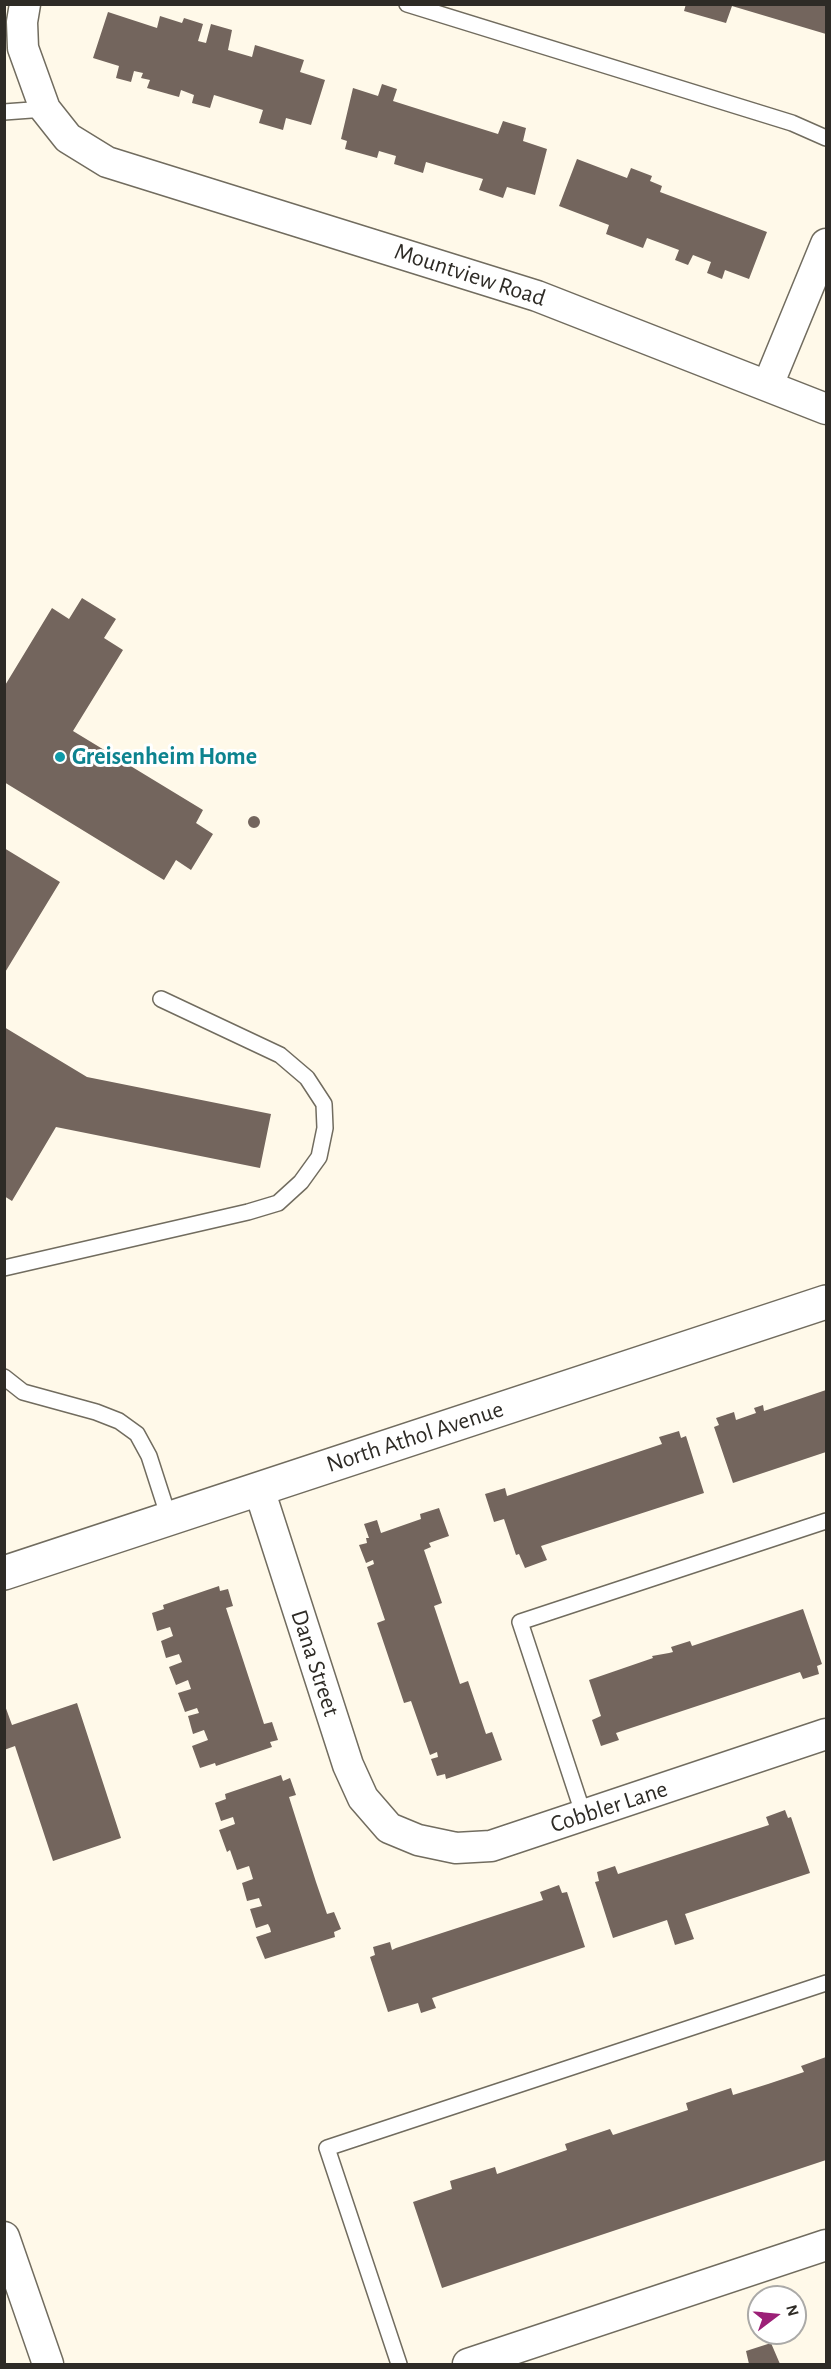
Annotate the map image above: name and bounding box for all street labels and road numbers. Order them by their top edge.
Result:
street label: Mountview Road [391,237,549,313]
street label: North Athol Avenue [323,1395,507,1479]
street label: Dana Street [284,1606,346,1720]
street label: Cobbler Lane [547,1775,671,1839]

